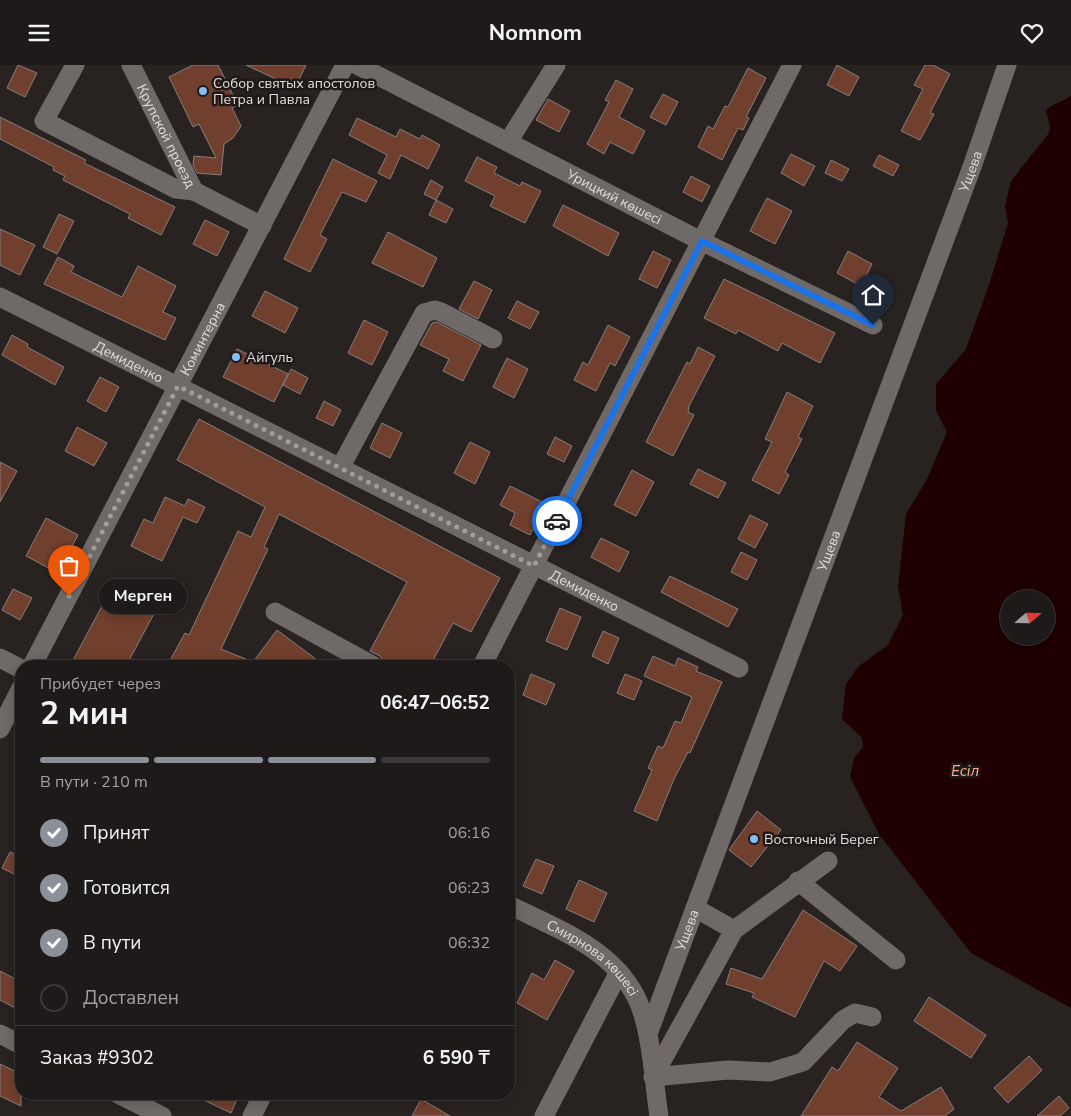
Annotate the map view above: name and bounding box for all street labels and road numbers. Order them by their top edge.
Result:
street label: Крупской проезд [132,81,200,191]
street label: Ущева [954,148,987,196]
street label: Урицкий көшесі [562,164,665,229]
street label: Коминтерна [176,299,230,379]
street label: Демиденко [91,337,166,387]
street label: Ущева [812,527,845,575]
street label: Демиденко [546,565,622,616]
street label: Ущева [671,907,704,954]
street label: Смирнова көшесі [543,915,643,999]

